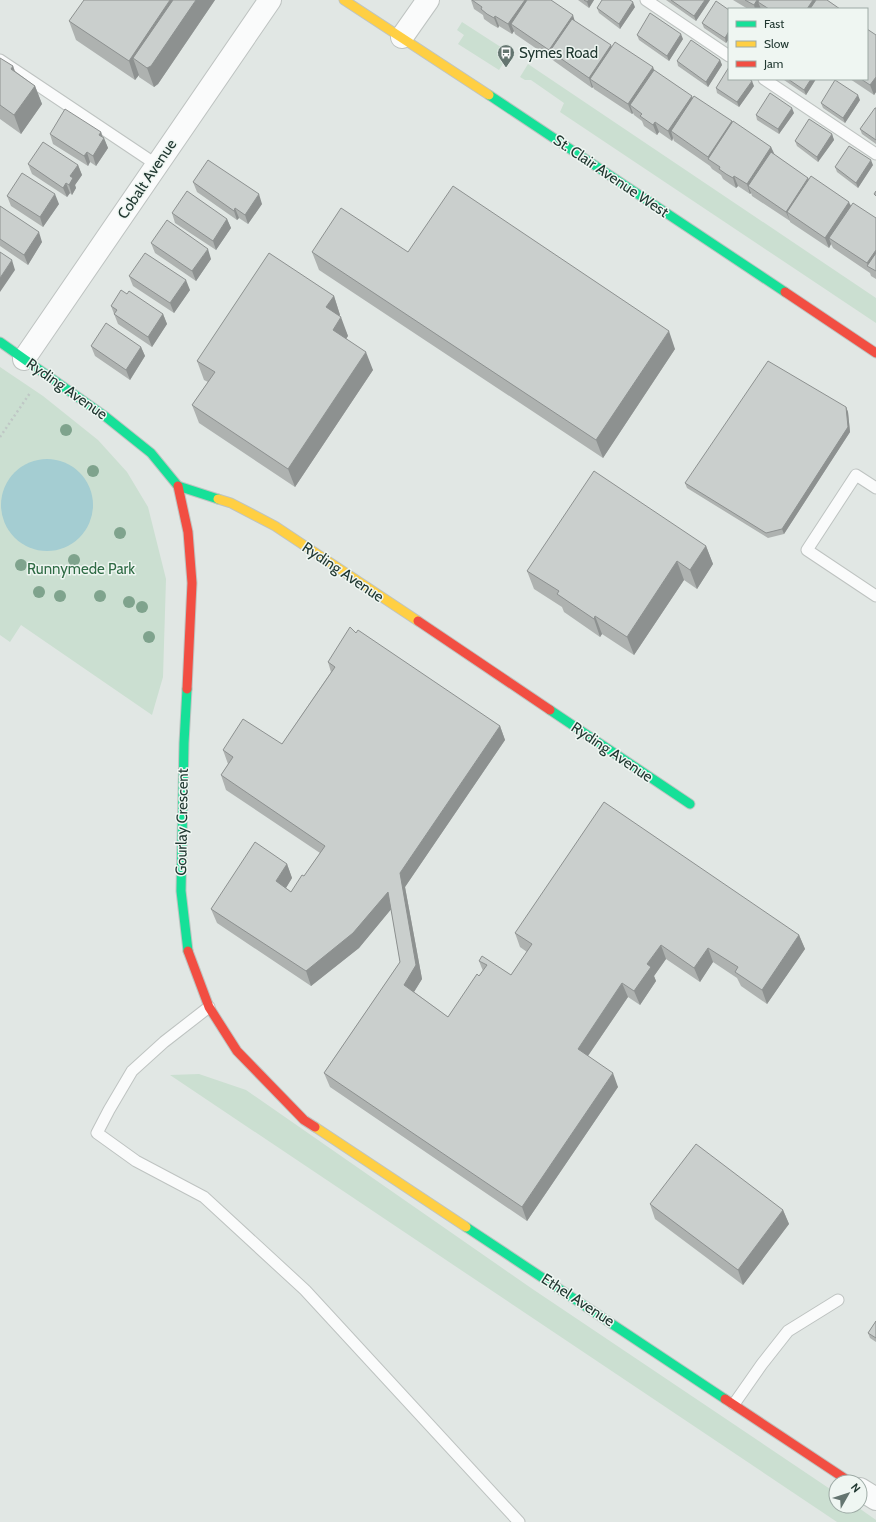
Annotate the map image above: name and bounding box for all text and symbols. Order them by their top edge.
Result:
legend [728,8,868,80]
text: Fast [764,16,784,31]
text: Slow [764,36,789,51]
bus stop icon: Symes Road [496,43,516,68]
place label: Symes Road [519,44,598,62]
text: Jam [763,56,783,71]
street label: St. Clair Avenue West [550,131,672,221]
street label: Cobalt Avenue [114,135,180,222]
street label: Ryding Avenue [23,354,111,424]
street label: Ryding Avenue [299,538,388,606]
park label: Runnymede Park [27,560,135,578]
street label: Ryding Avenue [568,718,657,786]
street label: Gourlay Crescent [172,768,192,876]
street label: Ethel Avenue [538,1270,618,1330]
north arrow [828,1474,868,1514]
text: N [848,1480,864,1495]

